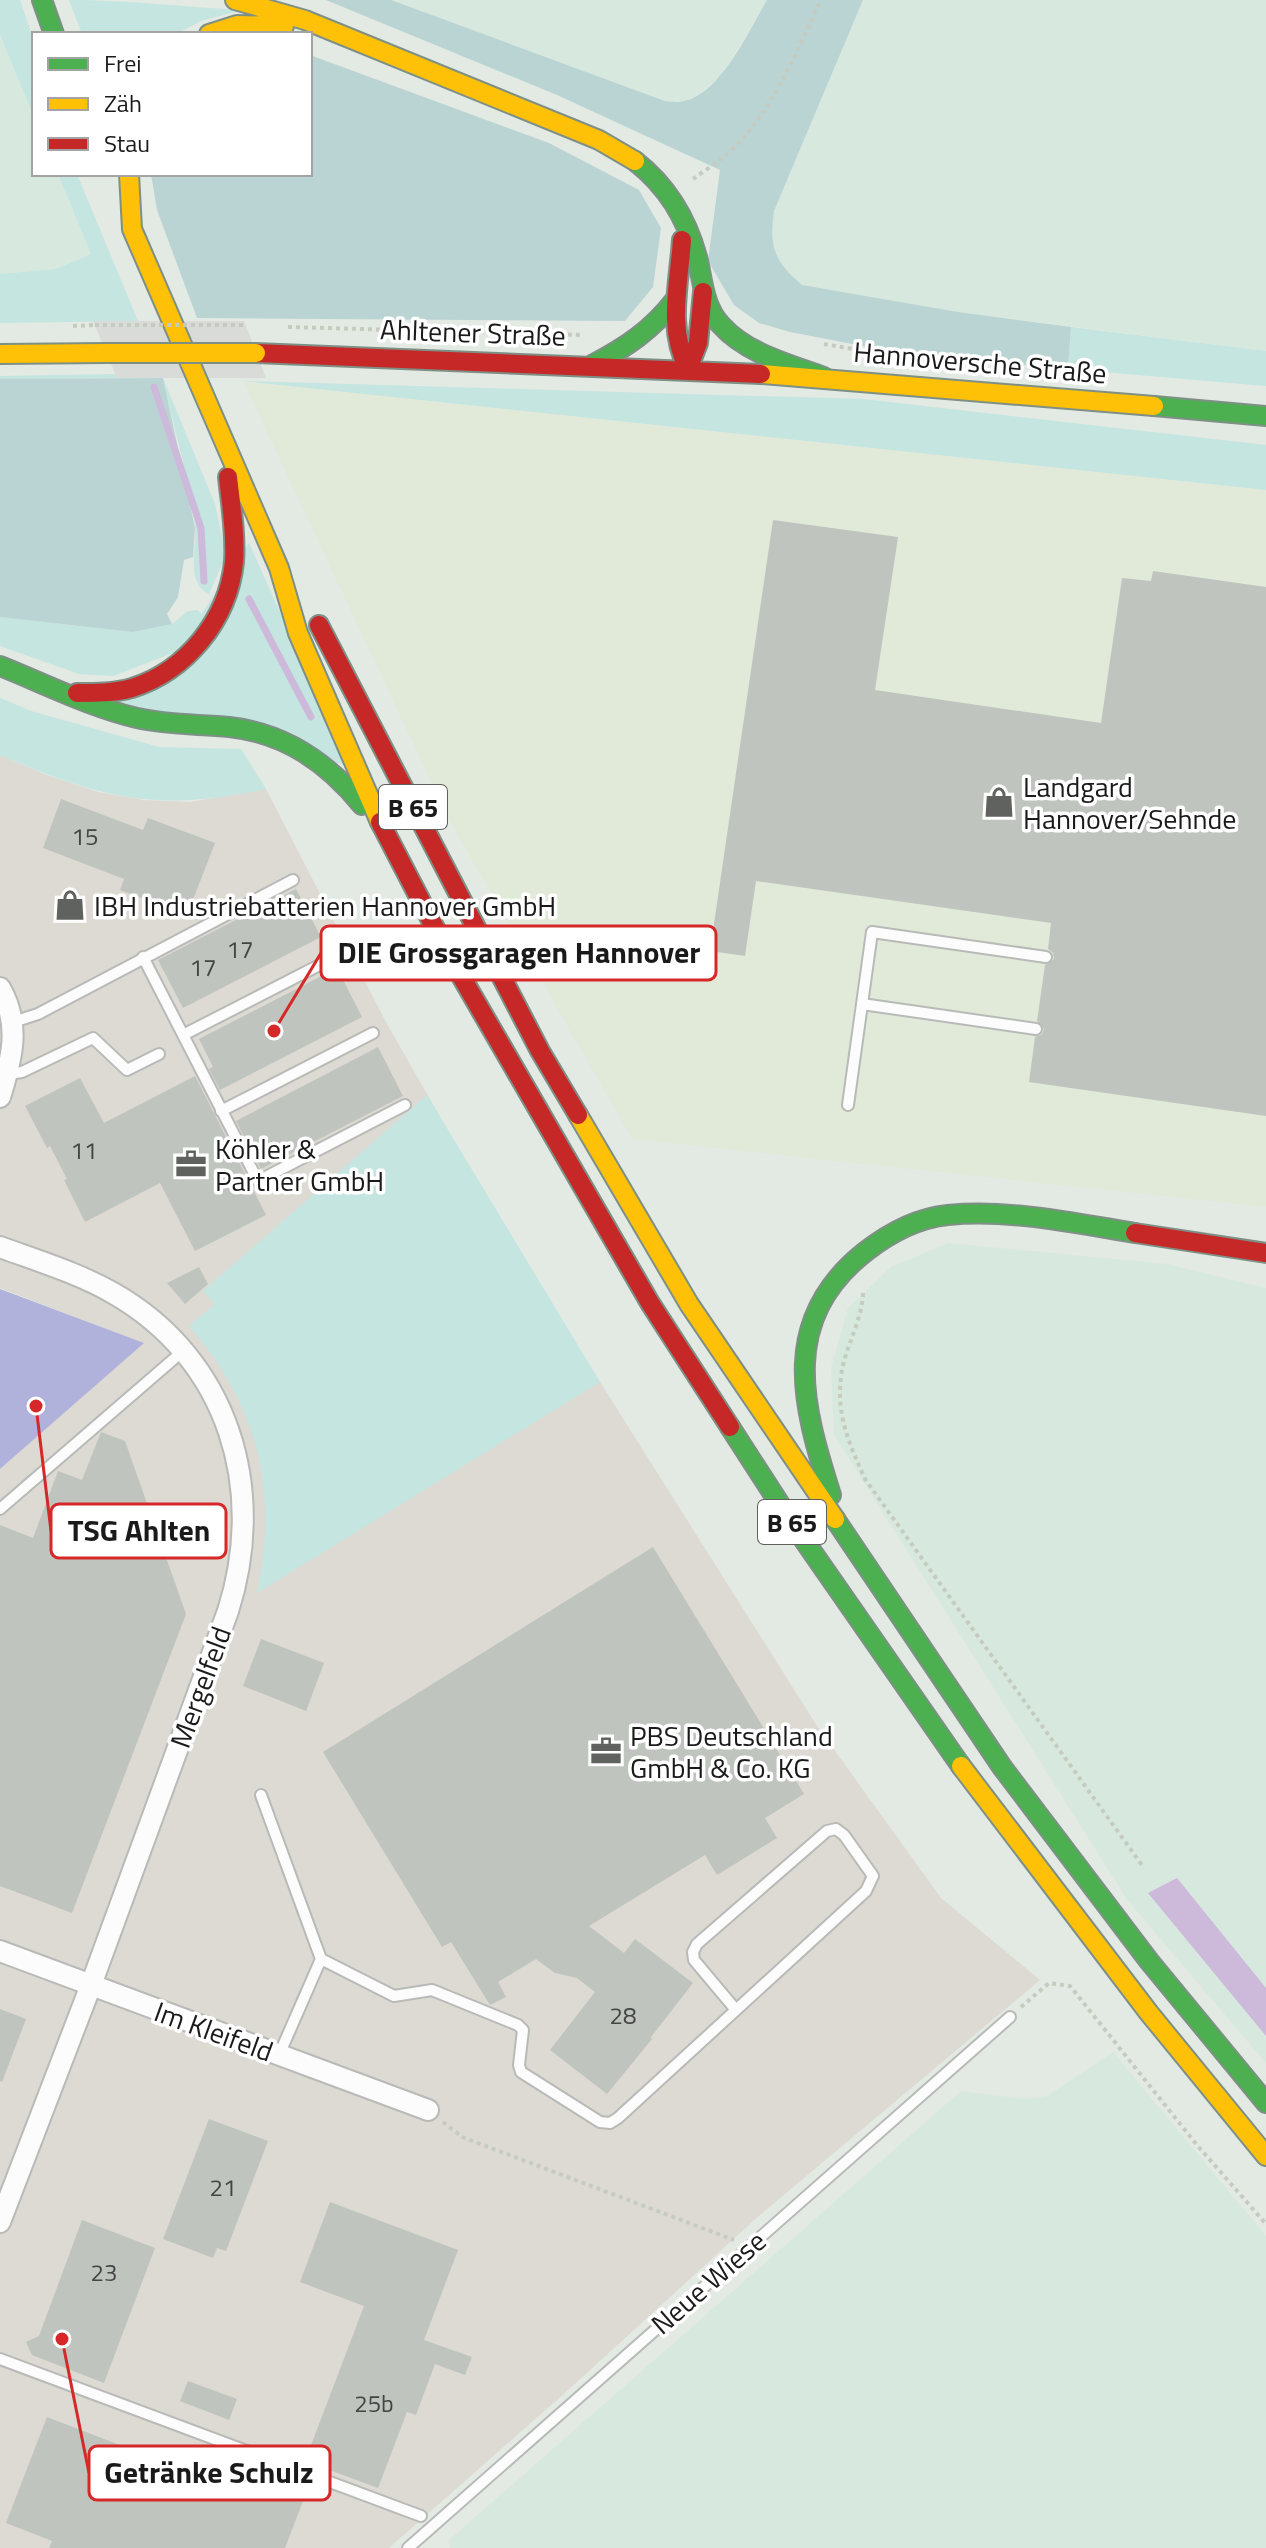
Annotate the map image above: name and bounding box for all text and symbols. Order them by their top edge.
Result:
legend [32,32,312,176]
text: Frei [104,45,142,81]
text: Zäh [104,85,142,121]
text: Stau [104,125,150,161]
street label: Ahltener Straße [379,307,567,357]
street label: Hannoversche Straße [852,330,1108,394]
place label: Landgard Hannover/Sehnde [1023,765,1237,840]
road number: B 65 [379,785,447,829]
shop icon: Landgard Hannover/Sehnde [982,785,1016,819]
house number: 15 [72,818,98,854]
place label: IBH Industriebatterien Hannover GmbH [94,884,556,927]
shop icon: IBH Industriebatterien Hannover GmbH [53,888,87,922]
callout: DIE Grossgaragen Hannover [321,926,716,980]
text: DIE Grossgaragen Hannover [338,929,700,975]
house number: 17 [227,931,253,967]
house number: 17 [190,949,216,985]
place label: Köhler & Partner GmbH [215,1127,384,1202]
house number: 11 [71,1132,97,1168]
office icon: Köhler & Partner GmbH [174,1147,208,1181]
road number: B 65 [758,1500,826,1544]
callout: TSG Ahlten [51,1504,226,1558]
text: TSG Ahlten [68,1507,210,1553]
street label: Mergelfeld [158,1620,242,1754]
place label: PBS Deutschland GmbH & Co. KG [630,1714,833,1789]
office icon: PBS Deutschland GmbH & Co. KG [589,1734,623,1768]
street label: Im Kleifeld [149,1990,279,2072]
house number: 28 [610,1997,636,2033]
house number: 21 [210,2169,236,2205]
street label: Neue Wiese [641,2220,775,2344]
house number: 23 [91,2254,117,2290]
house number: 25b [354,2385,394,2421]
callout: Getränke Schulz [89,2446,330,2500]
text: Getränke Schulz [104,2449,314,2495]

